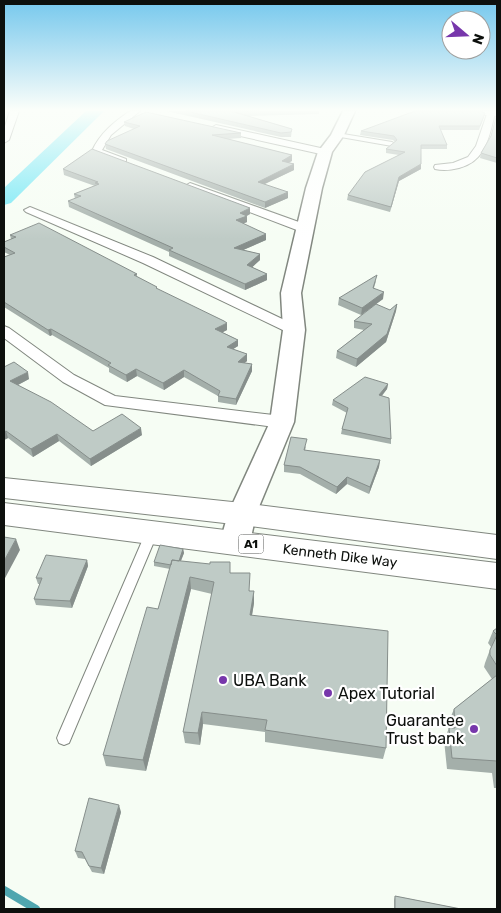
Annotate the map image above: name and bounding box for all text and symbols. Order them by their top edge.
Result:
north arrow [441,10,491,60]
text: N [468,32,487,47]
road number: A1 [238,534,264,554]
street label: Kenneth Dike Way [282,541,398,571]
place label: UBA Bank [233,671,307,690]
marker: UBA Bank [217,674,229,686]
place label: Apex Tutorial [338,684,435,703]
marker: Apex Tutorial [322,687,334,699]
place label: Guarantee Trust bank [386,711,465,748]
marker: Guarantee Trust bank [468,723,480,735]

